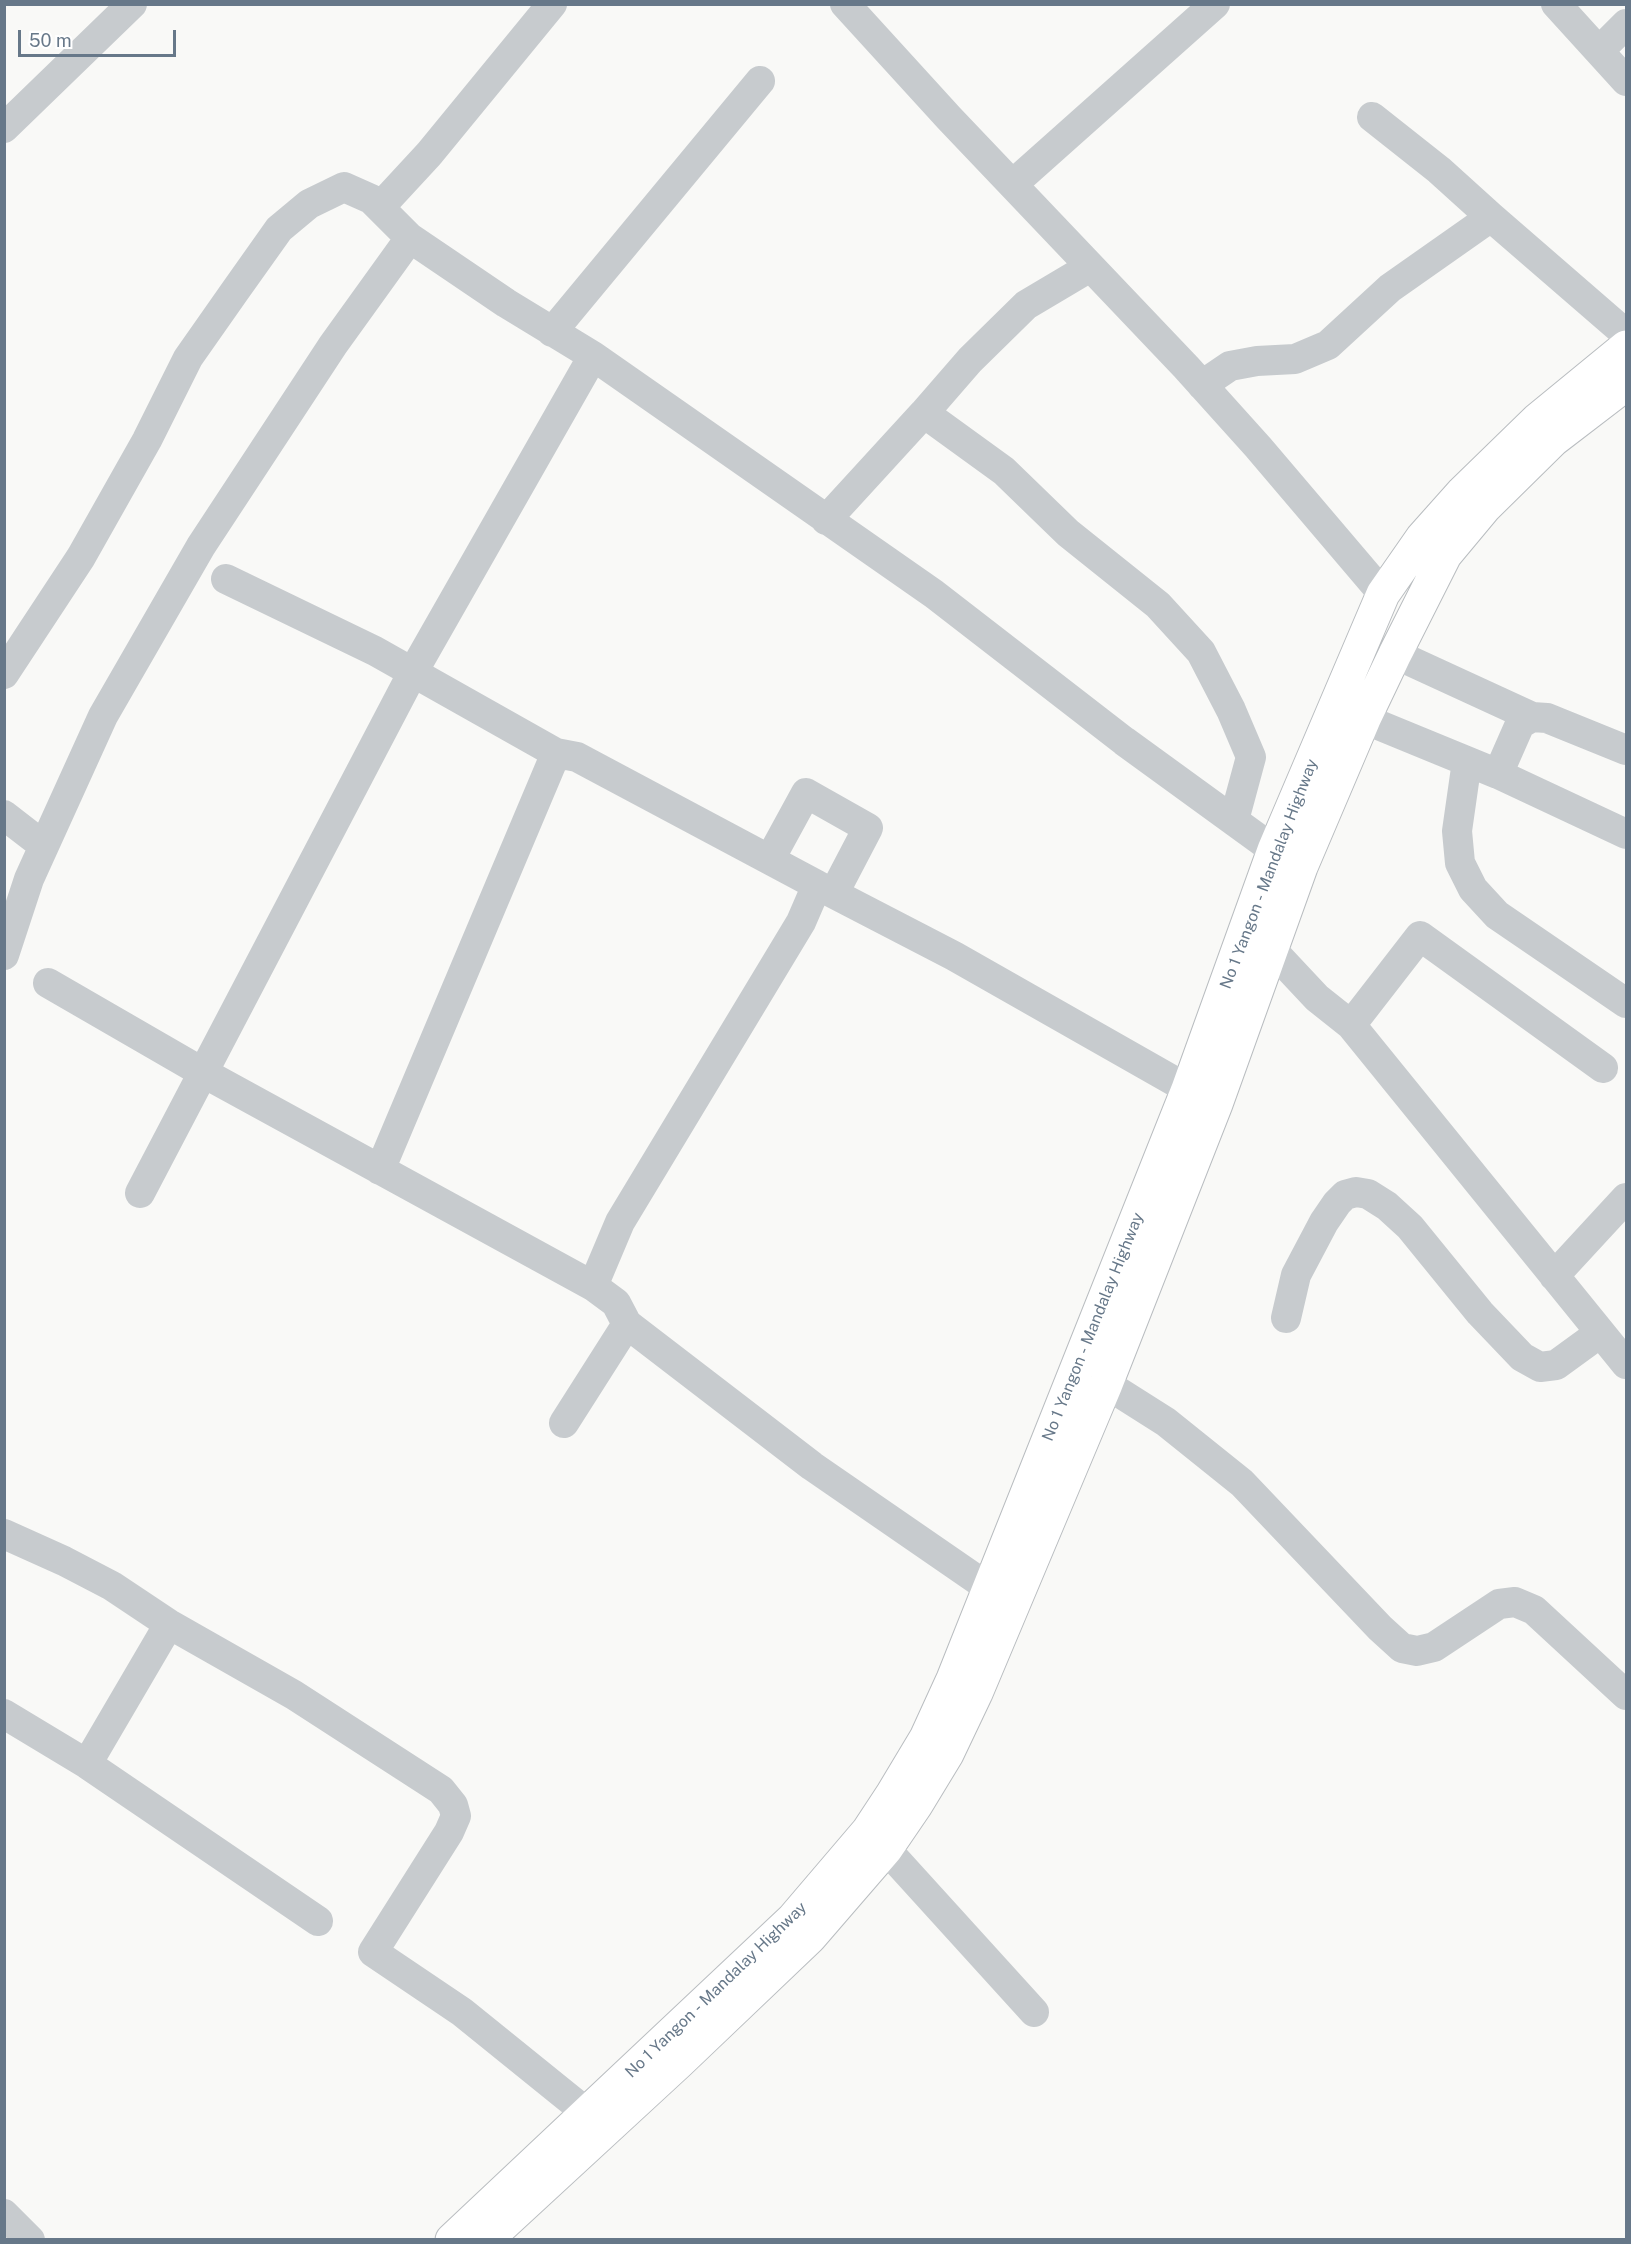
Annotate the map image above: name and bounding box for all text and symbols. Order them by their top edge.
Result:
scale bar [21,18,178,56]
text: 50 m [29,30,72,51]
street label: No 1 Yangon - Mandalay Highway [1216,756,1322,992]
street label: No 1 Yangon - Mandalay Highway [1038,1210,1148,1444]
street label: No 1 Yangon - Mandalay Highway [621,1898,811,2082]

